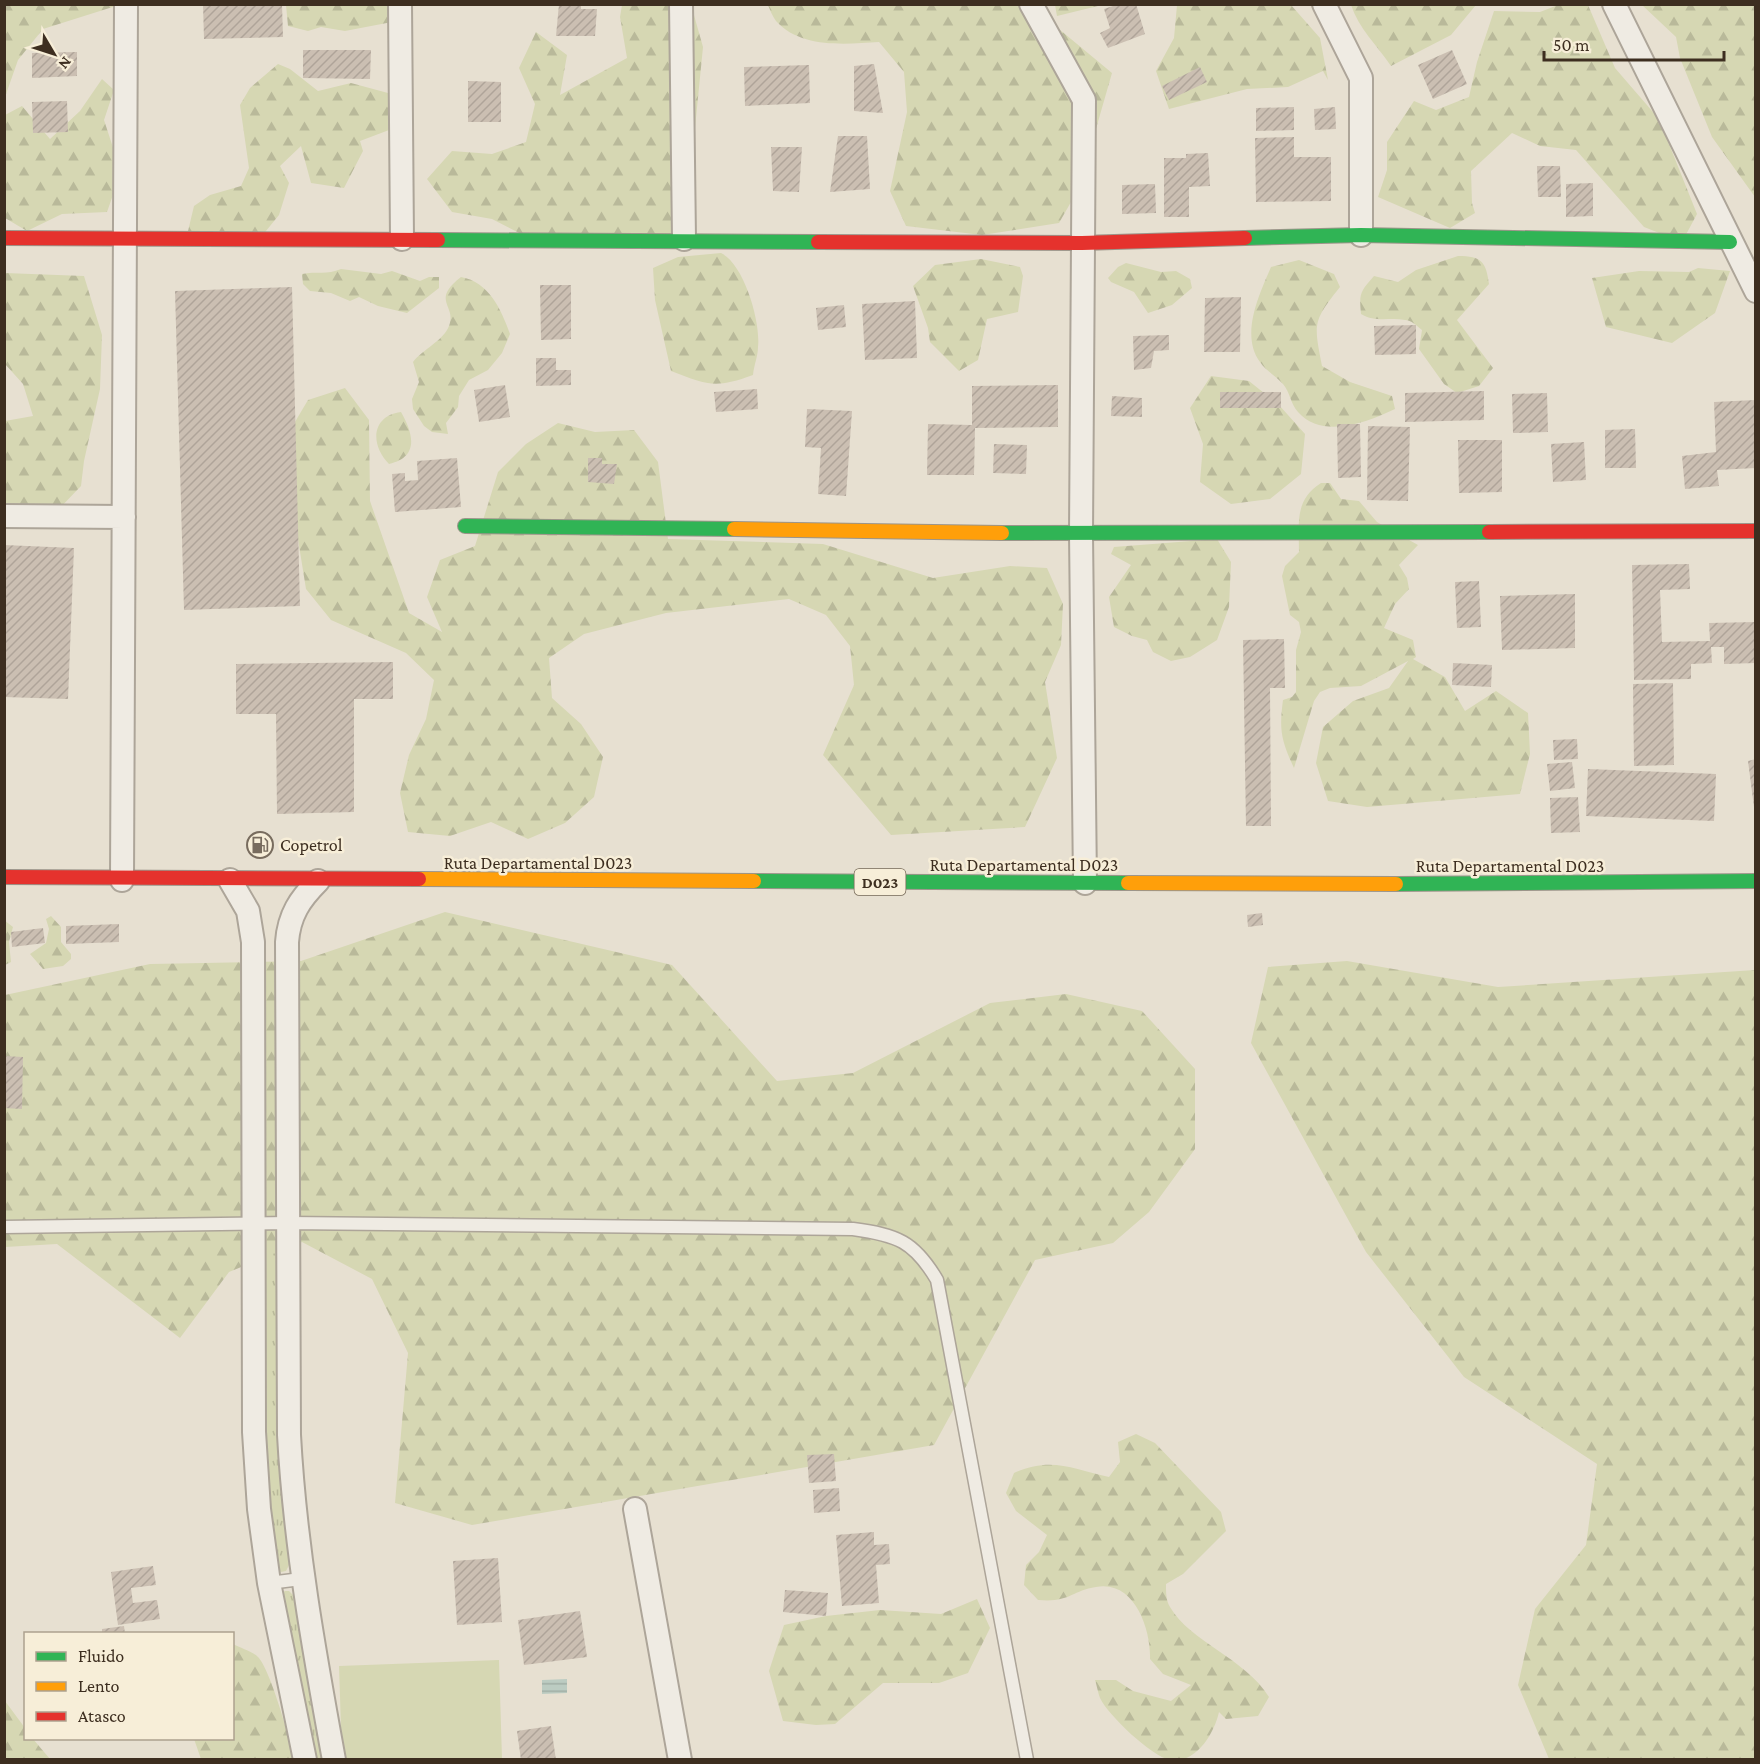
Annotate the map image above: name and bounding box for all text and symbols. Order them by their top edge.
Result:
north arrow [24,24,84,84]
scale bar [1544,24,1724,62]
text: 50 m [1553,35,1590,55]
text: N [55,54,75,73]
fuel station icon: Copetrol [245,830,275,860]
place label: Copetrol [280,835,343,855]
street label: Ruta Departamental D023 [444,853,632,873]
street label: Ruta Departamental D023 [930,855,1118,875]
street label: Ruta Departamental D023 [1416,856,1604,876]
road number: D023 [854,869,906,895]
legend [24,1632,234,1740]
text: Fluido [78,1646,124,1666]
text: Lento [78,1676,119,1696]
text: Atasco [78,1706,126,1726]

